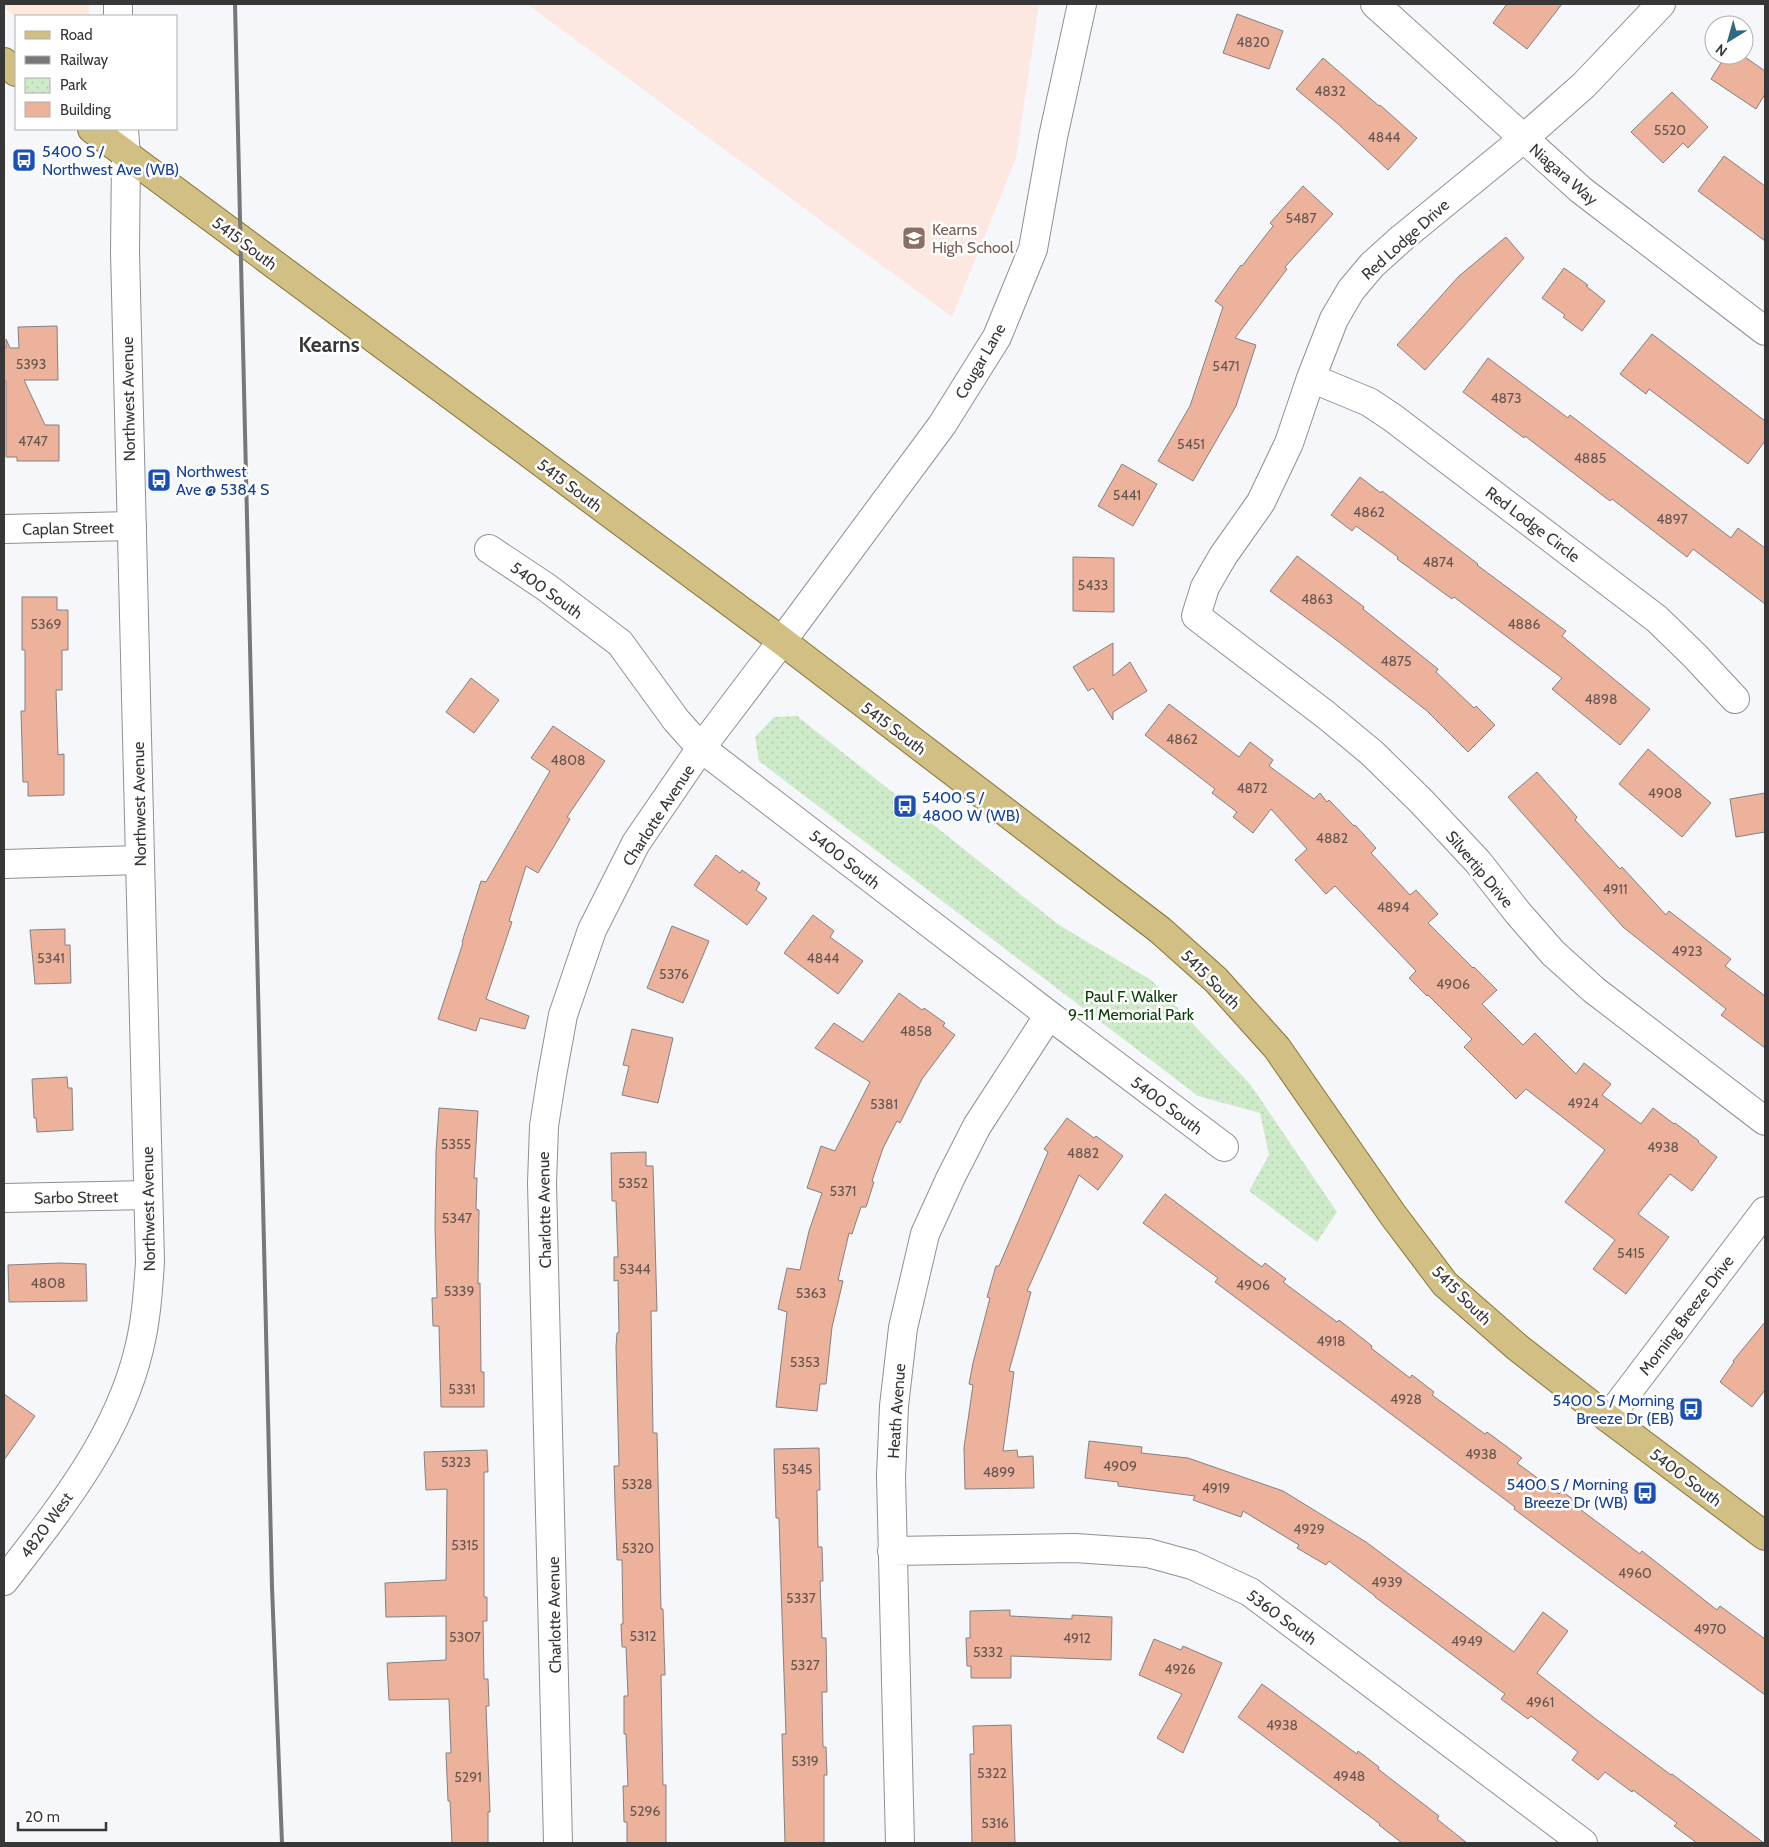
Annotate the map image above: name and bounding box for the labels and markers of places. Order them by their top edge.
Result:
place label: 5400 S / Northwest Ave (WB) [42,142,179,179]
bus stop icon: 5400 S / Northwest Ave (WB) [11,147,37,173]
place label: Kearns High School [932,220,1014,257]
school or university icon: Kearns High School [901,225,927,251]
place label: Northwest Ave @ 5384 S [176,462,269,499]
bus stop icon: Northwest Ave @ 5384 S [146,467,172,493]
place label: 5400 S / 4800 W (WB) [922,788,1020,825]
bus stop icon: 5400 S / 4800 W (WB) [892,793,918,819]
place label: 5400 S / Morning Breeze Dr (EB) [1553,1391,1675,1428]
bus stop icon: 5400 S / Morning Breeze Dr (EB) [1678,1396,1704,1422]
place label: 5400 S / Morning Breeze Dr (WB) [1507,1475,1629,1512]
bus stop icon: 5400 S / Morning Breeze Dr (WB) [1632,1480,1658,1506]

